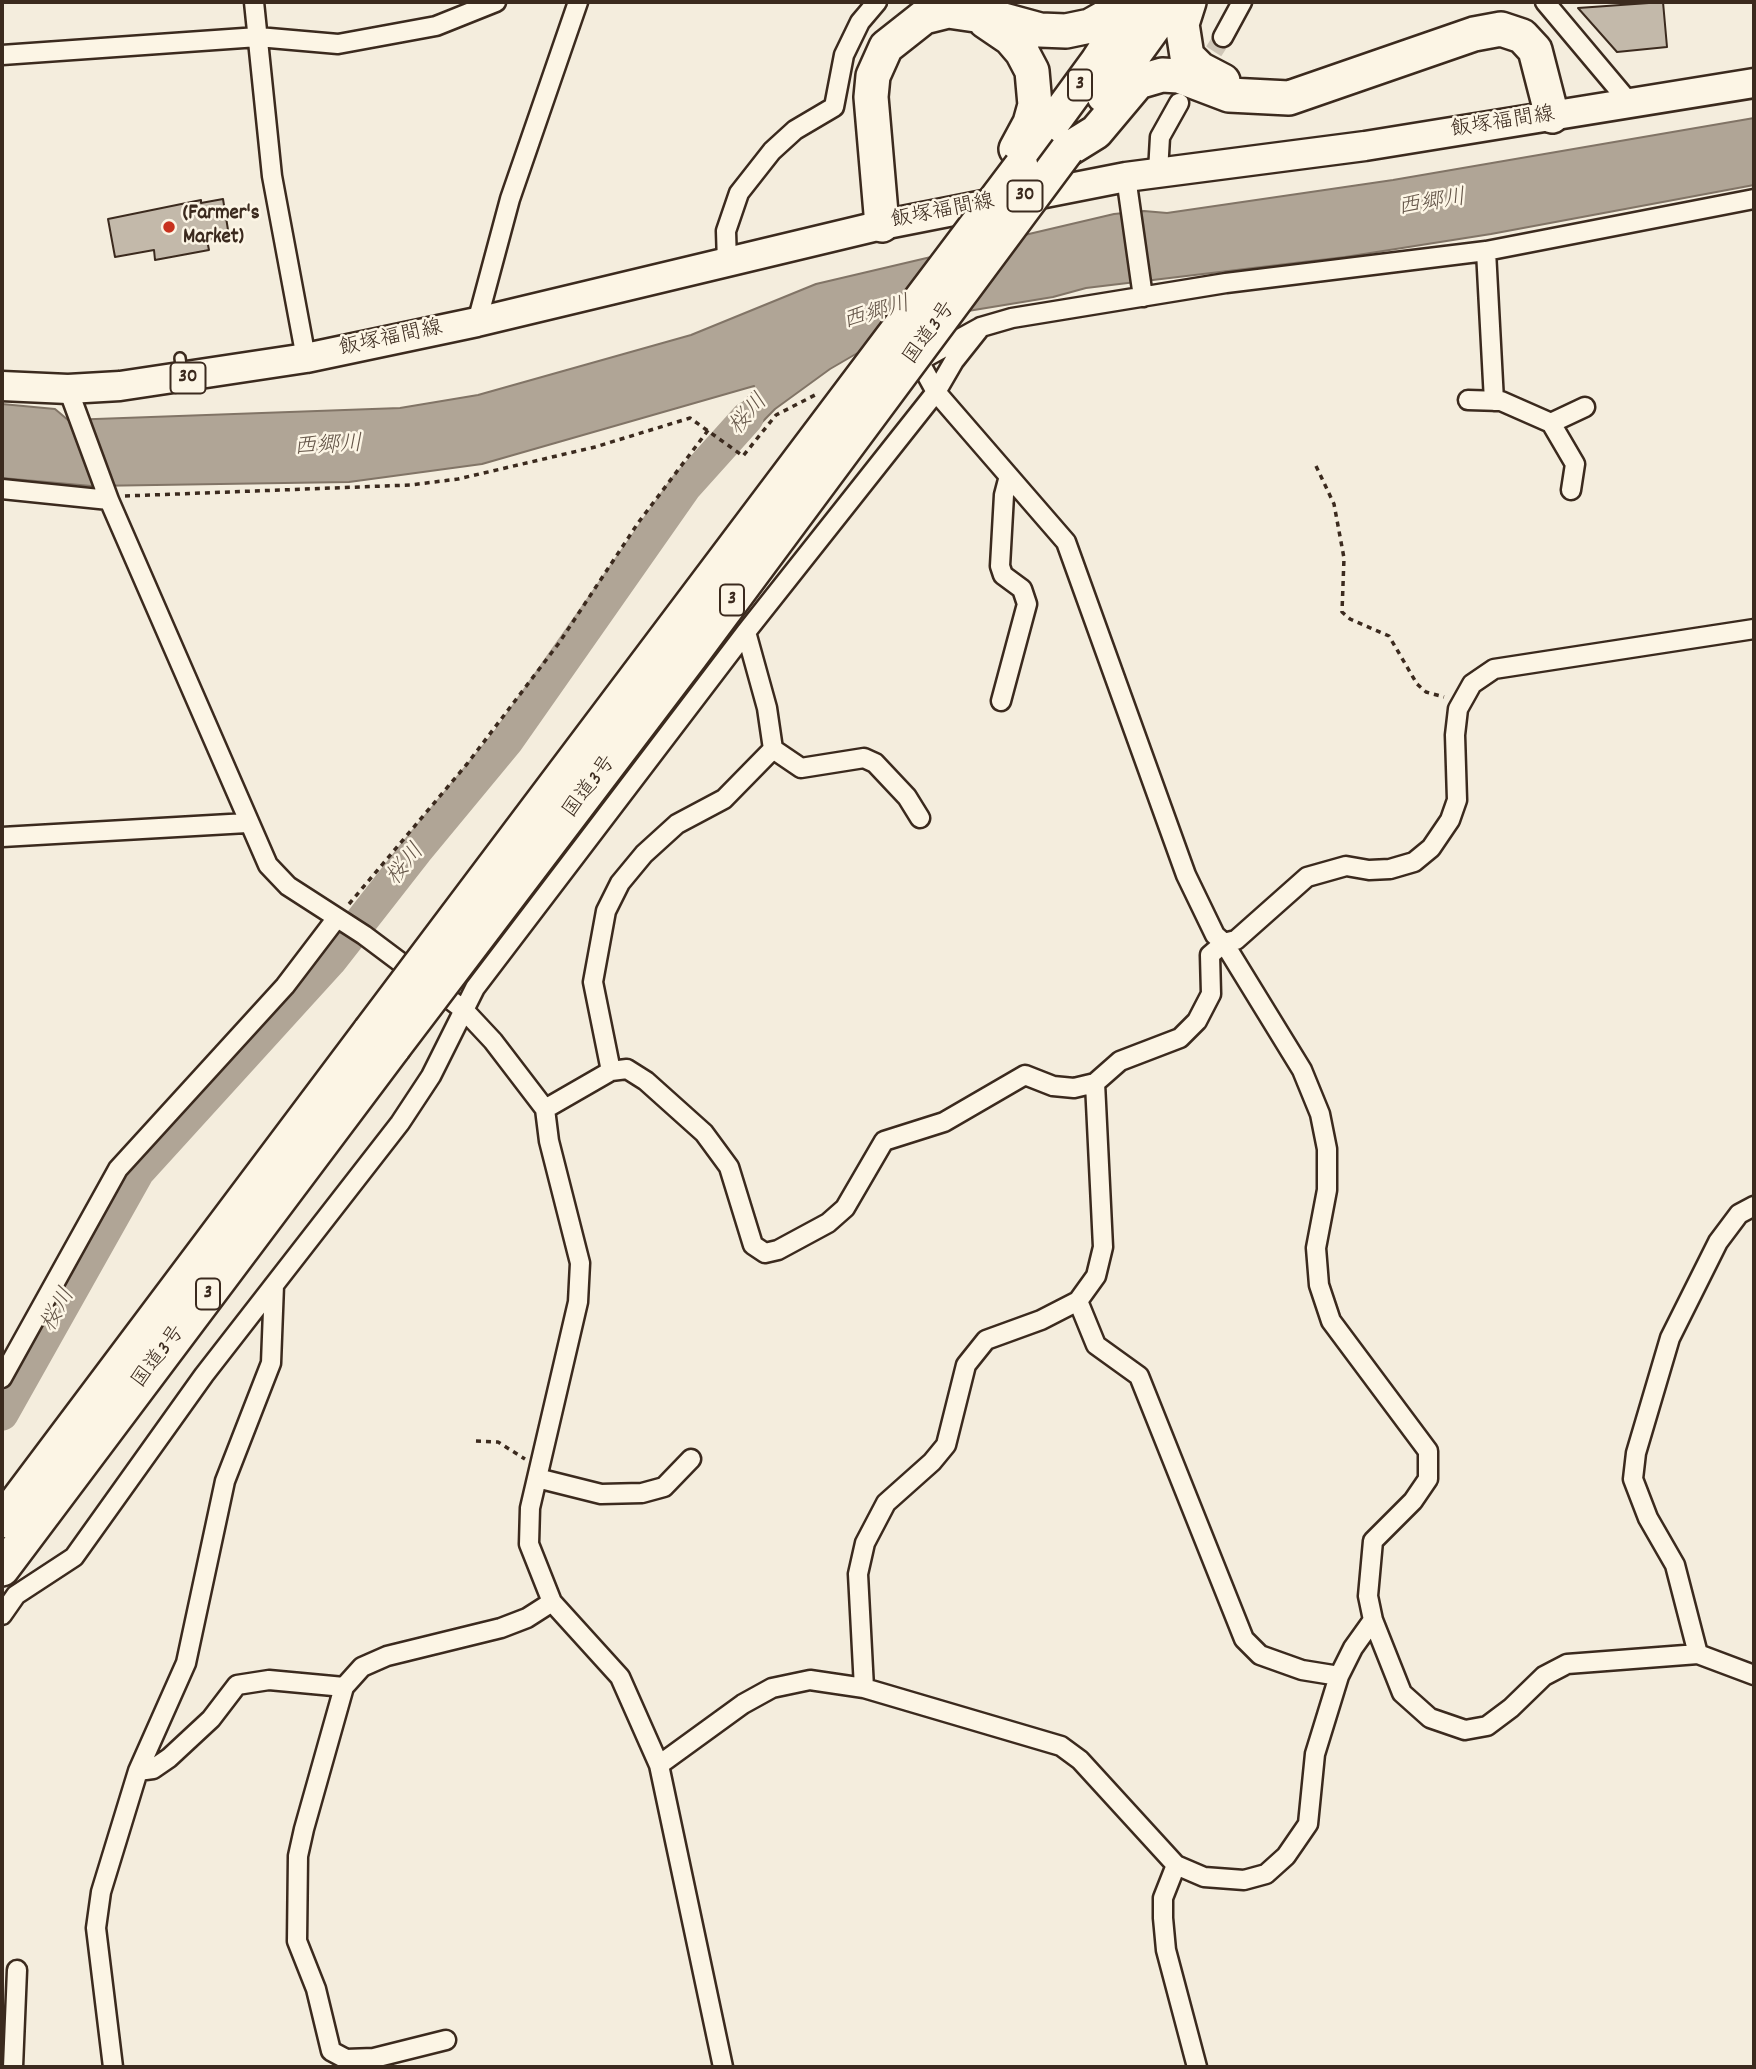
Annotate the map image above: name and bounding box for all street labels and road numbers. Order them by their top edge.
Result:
road number: 3 [1068,69,1092,100]
street label: 飯塚福間線 [1449,103,1557,145]
road number: 30 [1007,180,1042,212]
street label: 飯塚福間線 [889,191,997,235]
street label: 国道3号 [900,297,962,371]
street label: 飯塚福間線 [337,317,445,363]
road number: 30 [170,362,206,394]
road number: 3 [720,584,744,615]
street label: 国道3号 [559,752,623,824]
road number: 3 [196,1278,220,1310]
street label: 国道3号 [128,1322,192,1394]

